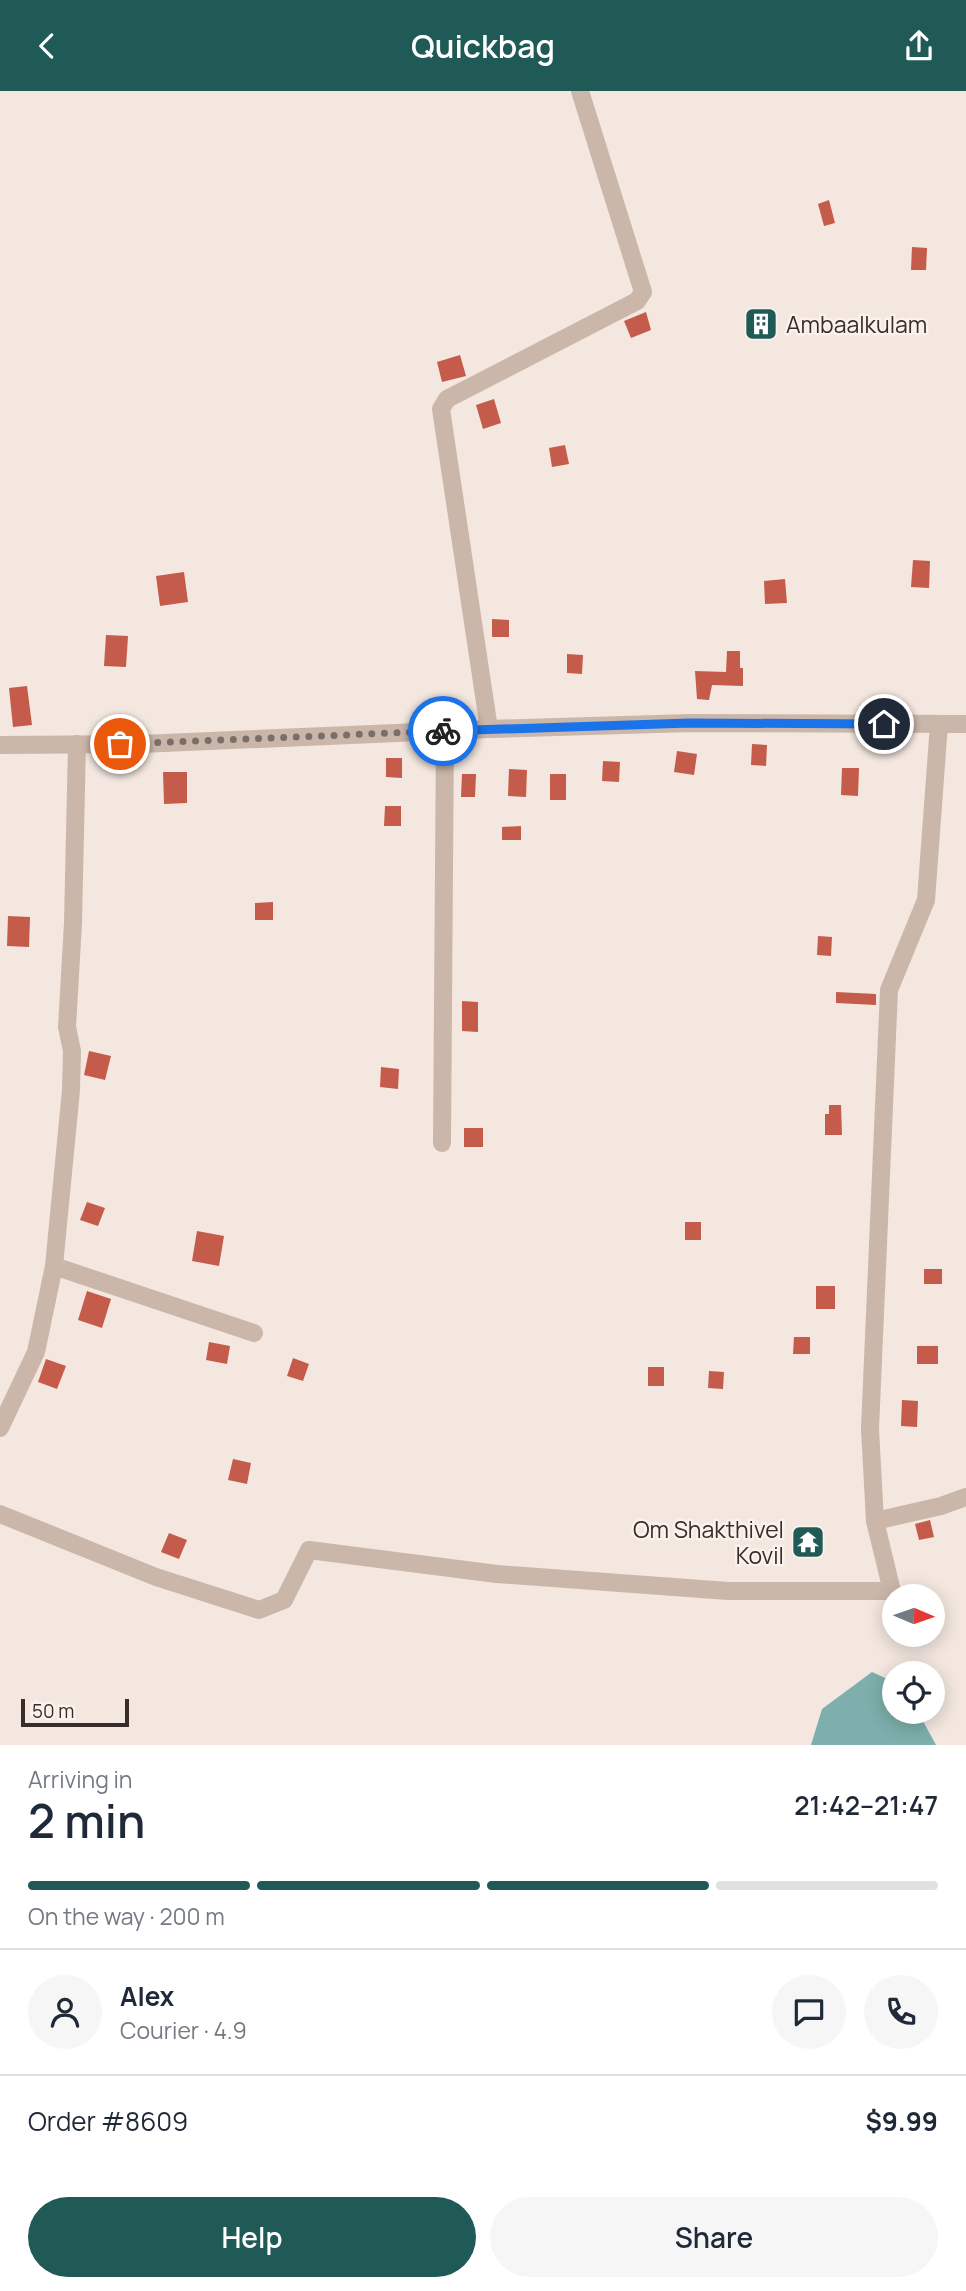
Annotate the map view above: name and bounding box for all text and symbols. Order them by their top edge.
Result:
text: Quickbag [411,24,555,68]
icon: back [28,27,66,65]
icon: share [900,27,938,65]
building icon: Ambaalkulam [742,305,780,343]
place label: Ambaalkulam [786,308,927,340]
pin [854,694,914,754]
courier [408,696,478,766]
icon: home [865,705,903,743]
icon: bike [424,712,462,750]
pin [90,714,150,774]
icon: bag [101,725,139,763]
place label: Om Shakthivel Kovil [633,1513,784,1571]
temple icon: Om Shakthivel Kovil [789,1523,827,1561]
north arrow [882,1584,945,1647]
map controls [882,1584,945,1724]
button: locate [882,1661,945,1724]
scale bar [21,1696,130,1728]
text: 50 m [32,1698,74,1724]
text: Arriving in [28,1763,133,1795]
text: 21:42–21:47 [794,1787,938,1823]
text: 2 min [28,1789,145,1852]
text: On the way · 200 m [28,1900,225,1932]
button: person [28,1975,102,2049]
button: chat [772,1975,846,2049]
button: phone [864,1975,938,2049]
text: Alex [120,1978,174,2014]
text: Courier · 4.9 [120,2014,247,2046]
text: Order #8609 [28,2103,188,2139]
text: $9.99 [865,2103,938,2139]
button: Help [28,2197,476,2277]
button: Share [490,2197,938,2277]

